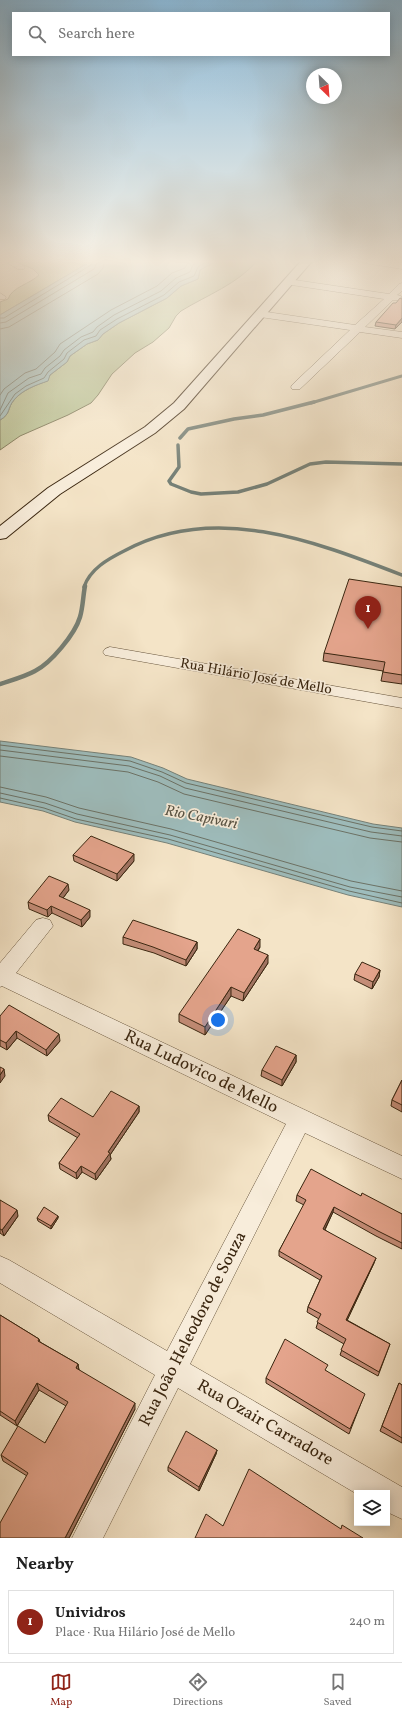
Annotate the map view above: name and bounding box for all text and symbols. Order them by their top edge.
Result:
search box [12,12,390,56]
icon: search [26,23,48,45]
text: Search here [58,24,135,45]
north arrow [306,68,342,104]
pin: 1 [355,596,381,629]
street label: Rua Hilário José de Mello [179,654,333,700]
water label: Rio Capivari [163,801,239,835]
your location [208,1010,228,1030]
street label: Rua Ludovico de Mello [120,1025,282,1119]
street label: Rua João Heleodoro de Souza [134,1228,252,1430]
street label: Rua Ozair Carradore [192,1374,338,1472]
map controls [354,1490,390,1526]
button: layers [354,1490,390,1526]
text: Nearby [16,1553,74,1576]
text: Unividros [55,1603,126,1624]
text: 1 [27,1613,33,1631]
text: 240 m [349,1613,385,1631]
text: Place · Rua Hilário José de Mello [55,1624,235,1642]
tab: Map [50,1671,72,1710]
tab: Directions [173,1671,223,1710]
tab: Saved [323,1671,352,1710]

